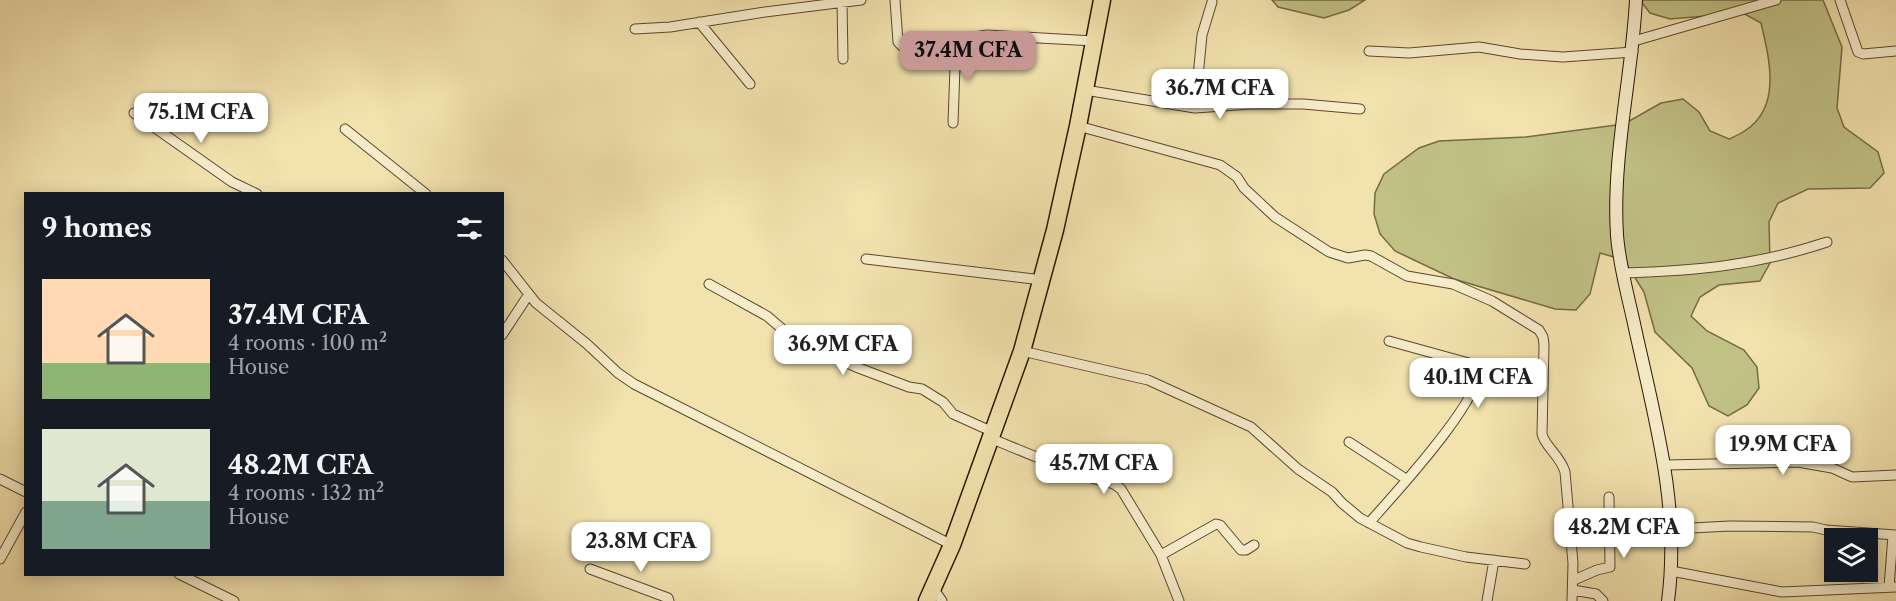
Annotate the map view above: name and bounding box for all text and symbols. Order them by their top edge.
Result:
pin: 37.4M CFA [899,31,1037,82]
text: 37.4M CFA [914,38,1022,62]
pin: 36.7M CFA [1151,69,1289,120]
text: 36.7M CFA [1165,76,1275,100]
pin: 75.1M CFA [132,93,270,144]
text: 75.1M CFA [148,100,254,124]
text: 9 homes [42,212,152,244]
icon: filters [453,212,486,245]
text: 37.4M CFA [228,299,369,331]
icon: home [90,303,162,375]
pin: 36.9M CFA [774,325,912,376]
text: 4 rooms · 100 m² [228,331,387,355]
text: 36.9M CFA [788,332,898,356]
text: House [228,355,289,379]
pin: 40.1M CFA [1409,358,1547,409]
text: 40.1M CFA [1423,365,1533,389]
pin: 19.9M CFA [1714,425,1852,476]
text: 19.9M CFA [1729,432,1837,456]
pin: 45.7M CFA [1035,444,1173,495]
text: 48.2M CFA [228,449,373,481]
text: 45.7M CFA [1050,451,1158,475]
icon: home [90,453,162,525]
text: 4 rooms · 132 m² [228,481,384,505]
text: House [228,505,289,529]
pin: 48.2M CFA [1555,508,1693,559]
text: 48.2M CFA [1568,515,1680,539]
pin: 23.8M CFA [572,522,710,573]
map controls [1824,528,1878,582]
button: layers [1824,528,1878,582]
text: 23.8M CFA [585,529,697,553]

